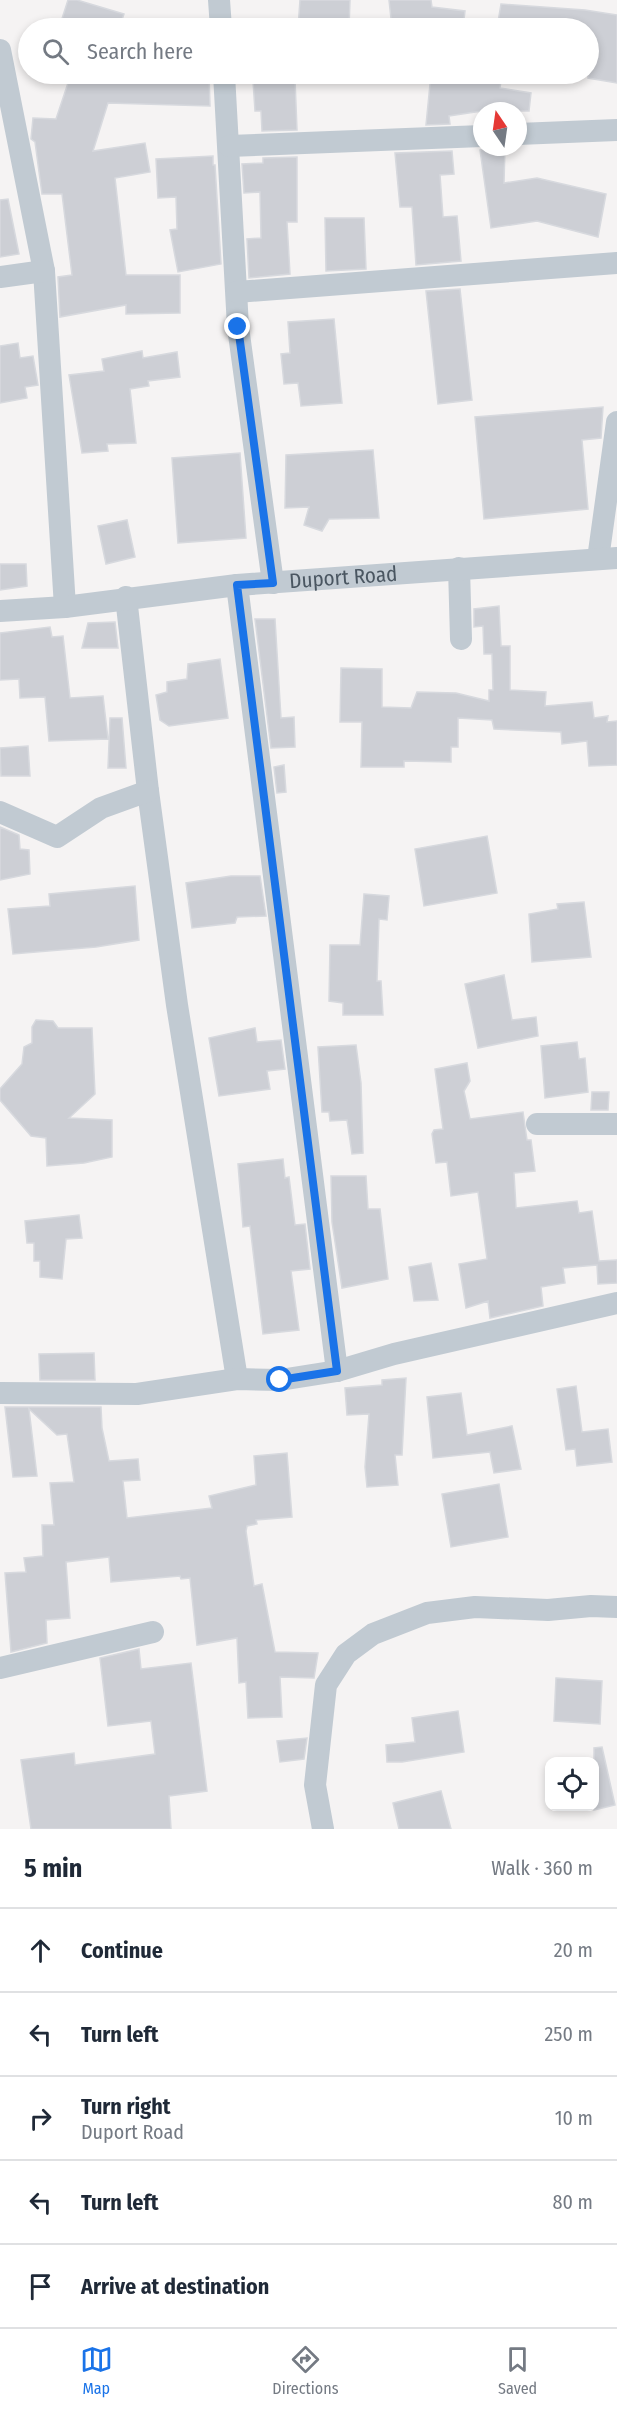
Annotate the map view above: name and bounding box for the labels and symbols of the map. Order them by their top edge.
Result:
north arrow [473,102,527,156]
route end [224,313,250,339]
street label: Duport Road [288,561,398,594]
route start [266,1366,292,1392]

